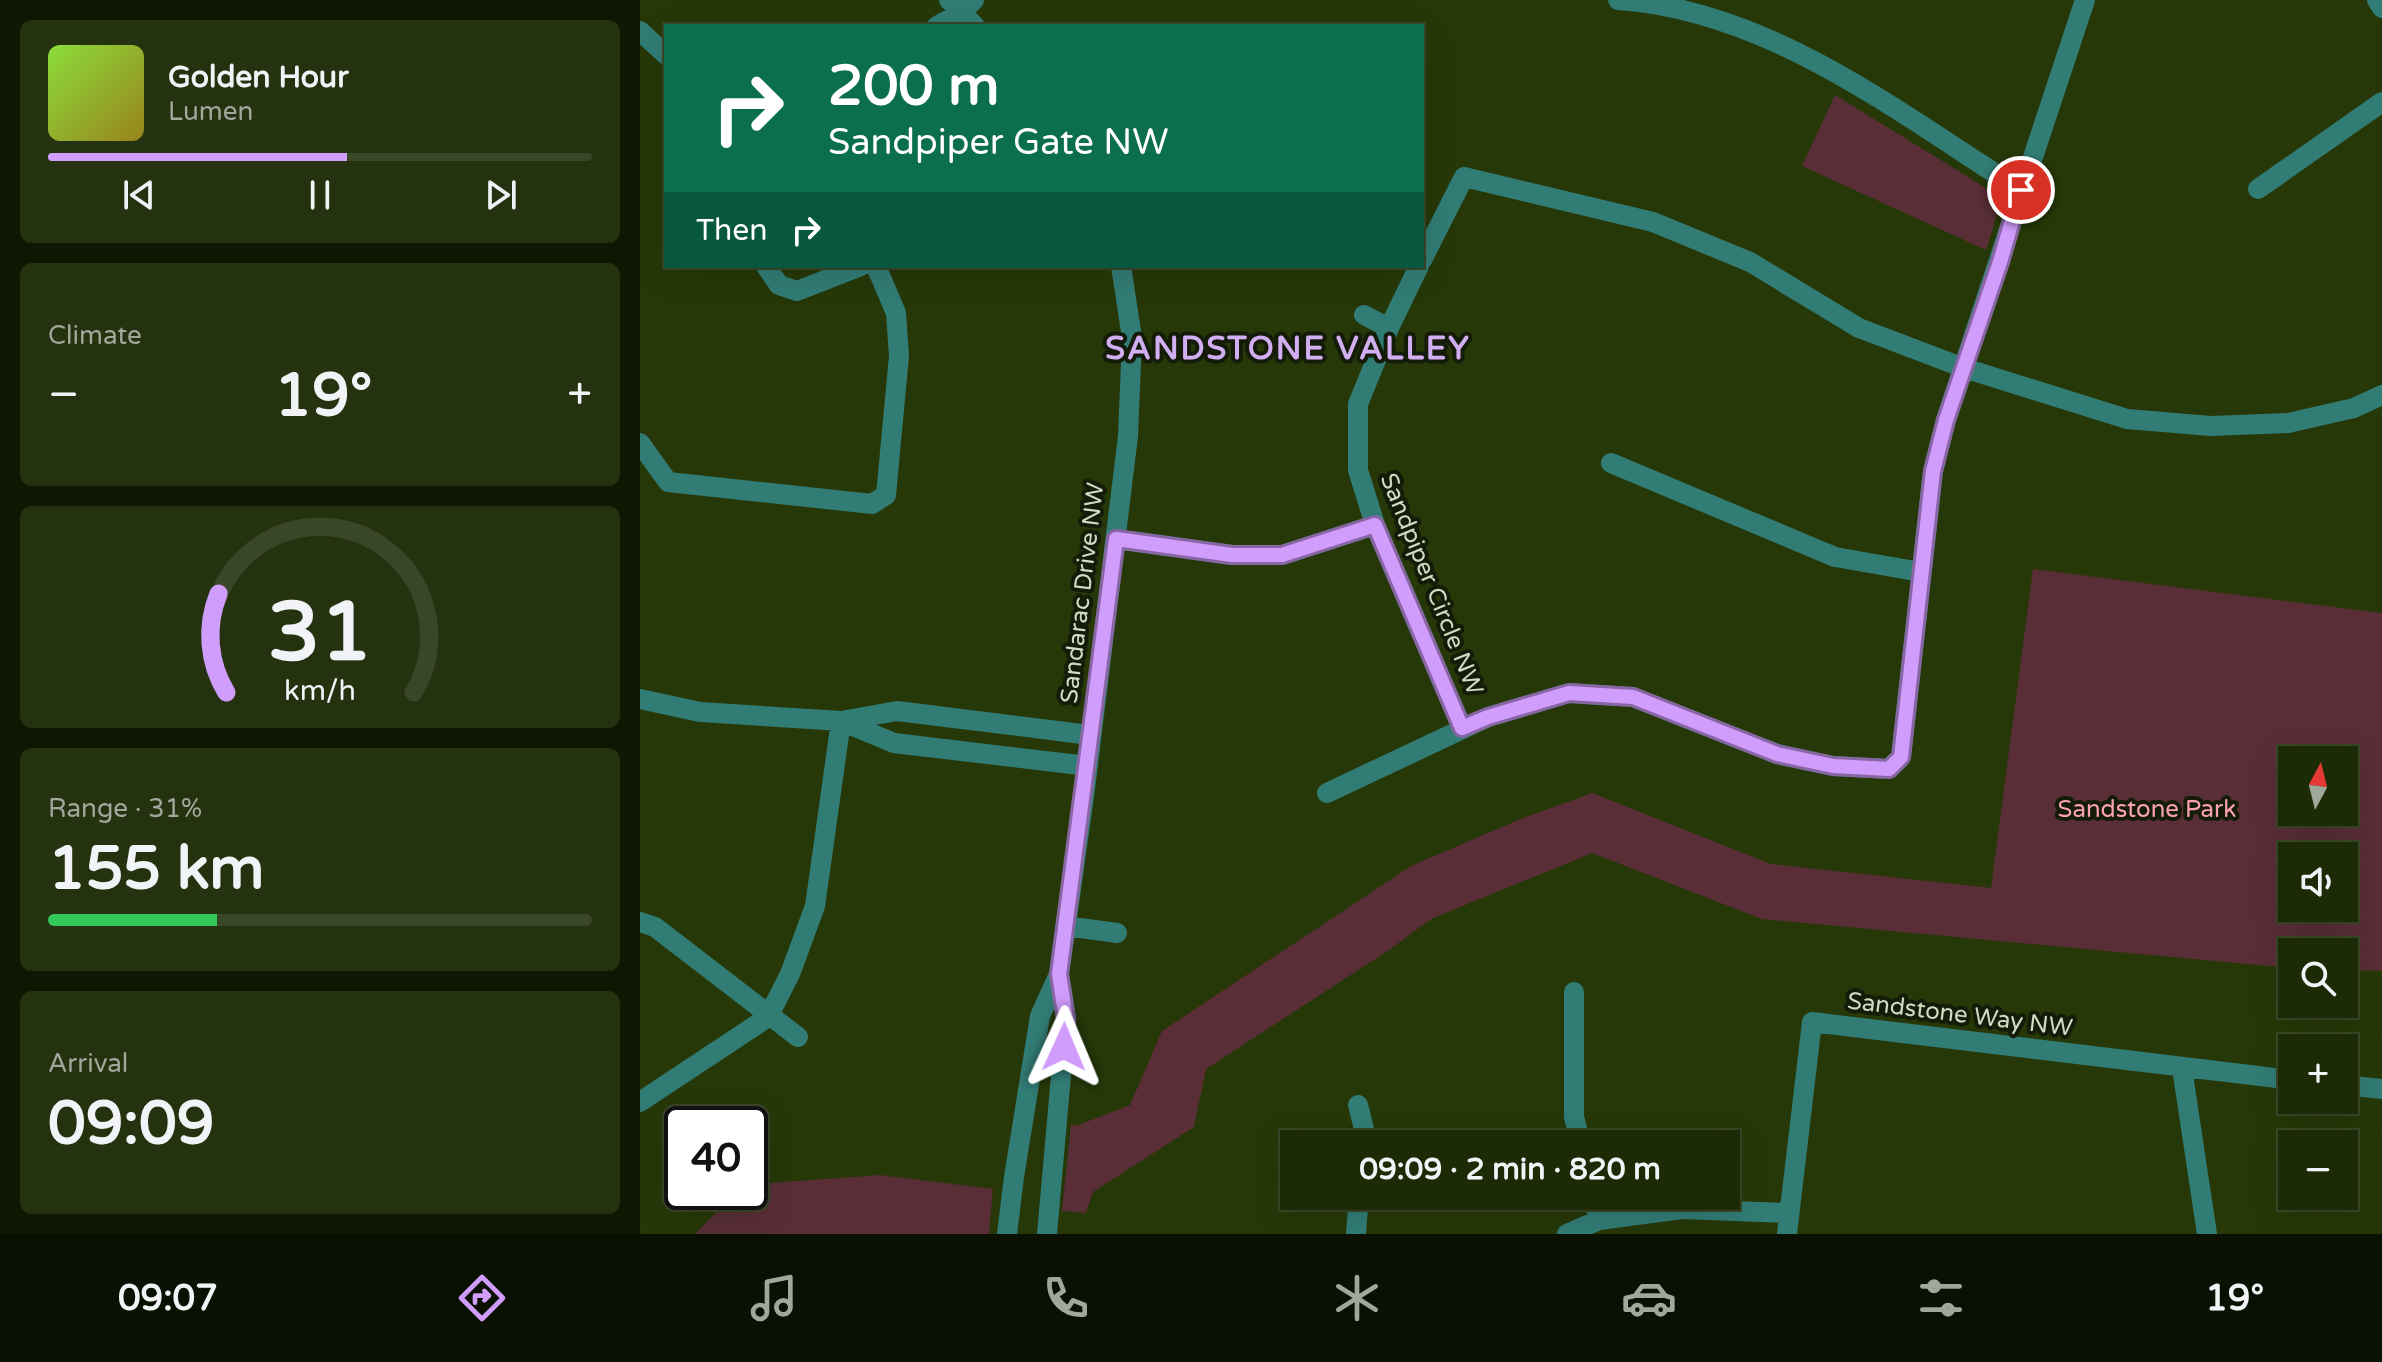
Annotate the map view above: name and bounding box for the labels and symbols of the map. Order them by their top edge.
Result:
pin [1987,156,2055,224]
district label: SANDSTONE VALLEY [1105,330,1471,368]
street label: Sandpiper Circle NW [1374,469,1489,699]
street label: Sandarac Drive NW [1055,481,1110,705]
north arrow [2278,746,2358,826]
park label: Sandstone Park [2058,795,2236,824]
street label: Sandstone Way NW [1846,986,2074,1043]
position arrow [1022,1005,1106,1089]
speed limit sign: 40 [664,1106,768,1210]

